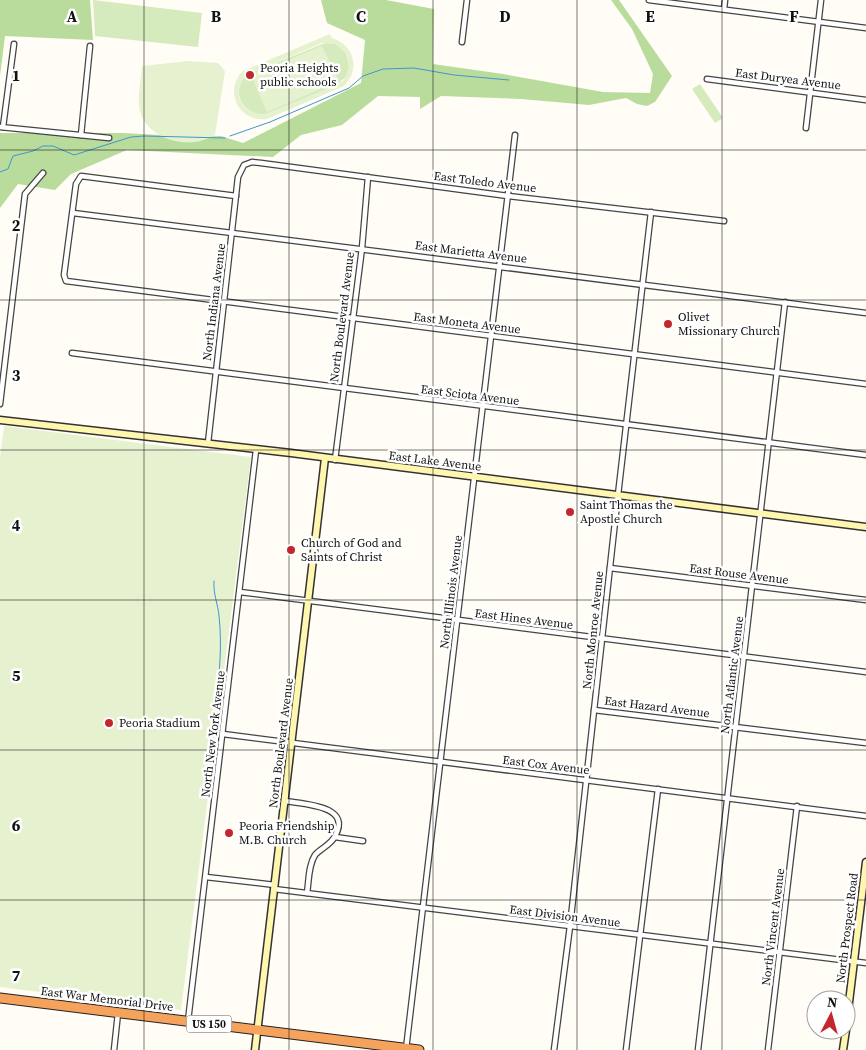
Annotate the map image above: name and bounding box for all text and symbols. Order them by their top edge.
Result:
text: A [67,5,78,27]
text: B [211,5,222,27]
text: C [356,5,366,27]
text: D [499,5,511,27]
text: E [645,5,655,27]
text: F [789,5,799,27]
place label: Peoria Heights public schools [260,60,338,90]
text: 1 [12,64,20,86]
street label: East Duryea Avenue [734,65,842,93]
marker: Peoria Heights public schools [244,69,256,81]
street label: East Toledo Avenue [433,168,537,196]
text: 2 [12,214,21,236]
street label: East Marietta Avenue [414,237,528,267]
street label: North Indiana Avenue [199,242,229,362]
street label: North Boulevard Avenue [326,251,358,383]
street label: East Moneta Avenue [412,308,522,338]
place label: Olivet Missionary Church [678,309,780,339]
marker: Olivet Missionary Church [662,318,674,330]
text: 3 [12,364,21,386]
street label: East Sciota Avenue [420,381,520,409]
street label: East Lake Avenue [388,447,482,475]
place label: Saint Thomas the Apostle Church [580,497,673,527]
marker: Saint Thomas the Apostle Church [564,506,576,518]
text: 4 [12,514,21,536]
street label: North Illinois Avenue [436,534,466,650]
place label: Church of God and Saints of Christ [301,535,402,565]
marker: Church of God and Saints of Christ [285,544,297,556]
street label: East Rouse Avenue [688,560,790,588]
street label: North Monroe Avenue [579,570,607,690]
street label: East Hines Avenue [474,605,574,633]
street label: North Atlantic Avenue [717,615,747,735]
text: 5 [12,664,21,686]
street label: North New York Avenue [197,670,229,798]
street label: North Boulevard Avenue [265,677,297,809]
street label: East Hazard Avenue [603,693,711,721]
place label: Peoria Stadium [119,715,201,731]
marker: Peoria Stadium [103,717,115,729]
street label: East Cox Avenue [502,752,590,778]
text: 6 [12,814,21,836]
place label: Peoria Friendship M.B. Church [239,818,334,848]
marker: Peoria Friendship M.B. Church [223,827,235,839]
street label: North Vincent Avenue [758,867,788,987]
street label: North Prospect Road [832,872,862,984]
street label: East Division Avenue [509,901,621,931]
text: 7 [12,964,21,986]
street label: East War Memorial Drive [40,983,174,1015]
north arrow [806,990,856,1040]
text: N [826,992,838,1013]
road number: US 150 [186,1016,232,1032]

